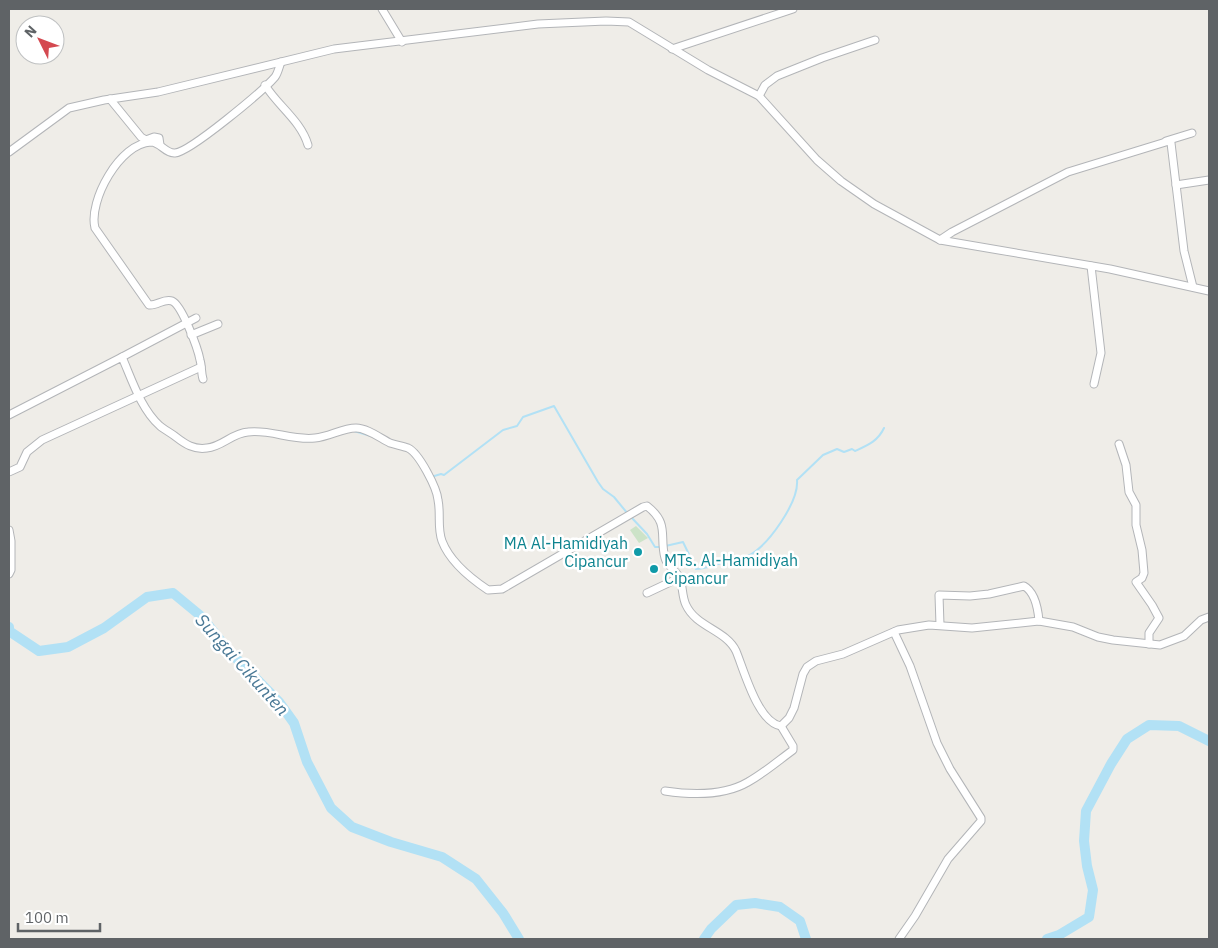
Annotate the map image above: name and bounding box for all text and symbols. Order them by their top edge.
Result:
north arrow [15,15,65,65]
text: N [20,22,40,41]
place label: MA Al-Hamidiyah Cipancur [504,533,628,571]
marker: MA Al-Hamidiyah Cipancur [632,546,644,558]
place label: MTs. Al-Hamidiyah Cipancur [664,550,798,588]
marker: MTs. Al-Hamidiyah Cipancur [648,563,660,575]
water label: Sungai Cikunten [190,609,294,721]
scale bar [18,900,100,932]
text: 100 m [25,908,69,927]

